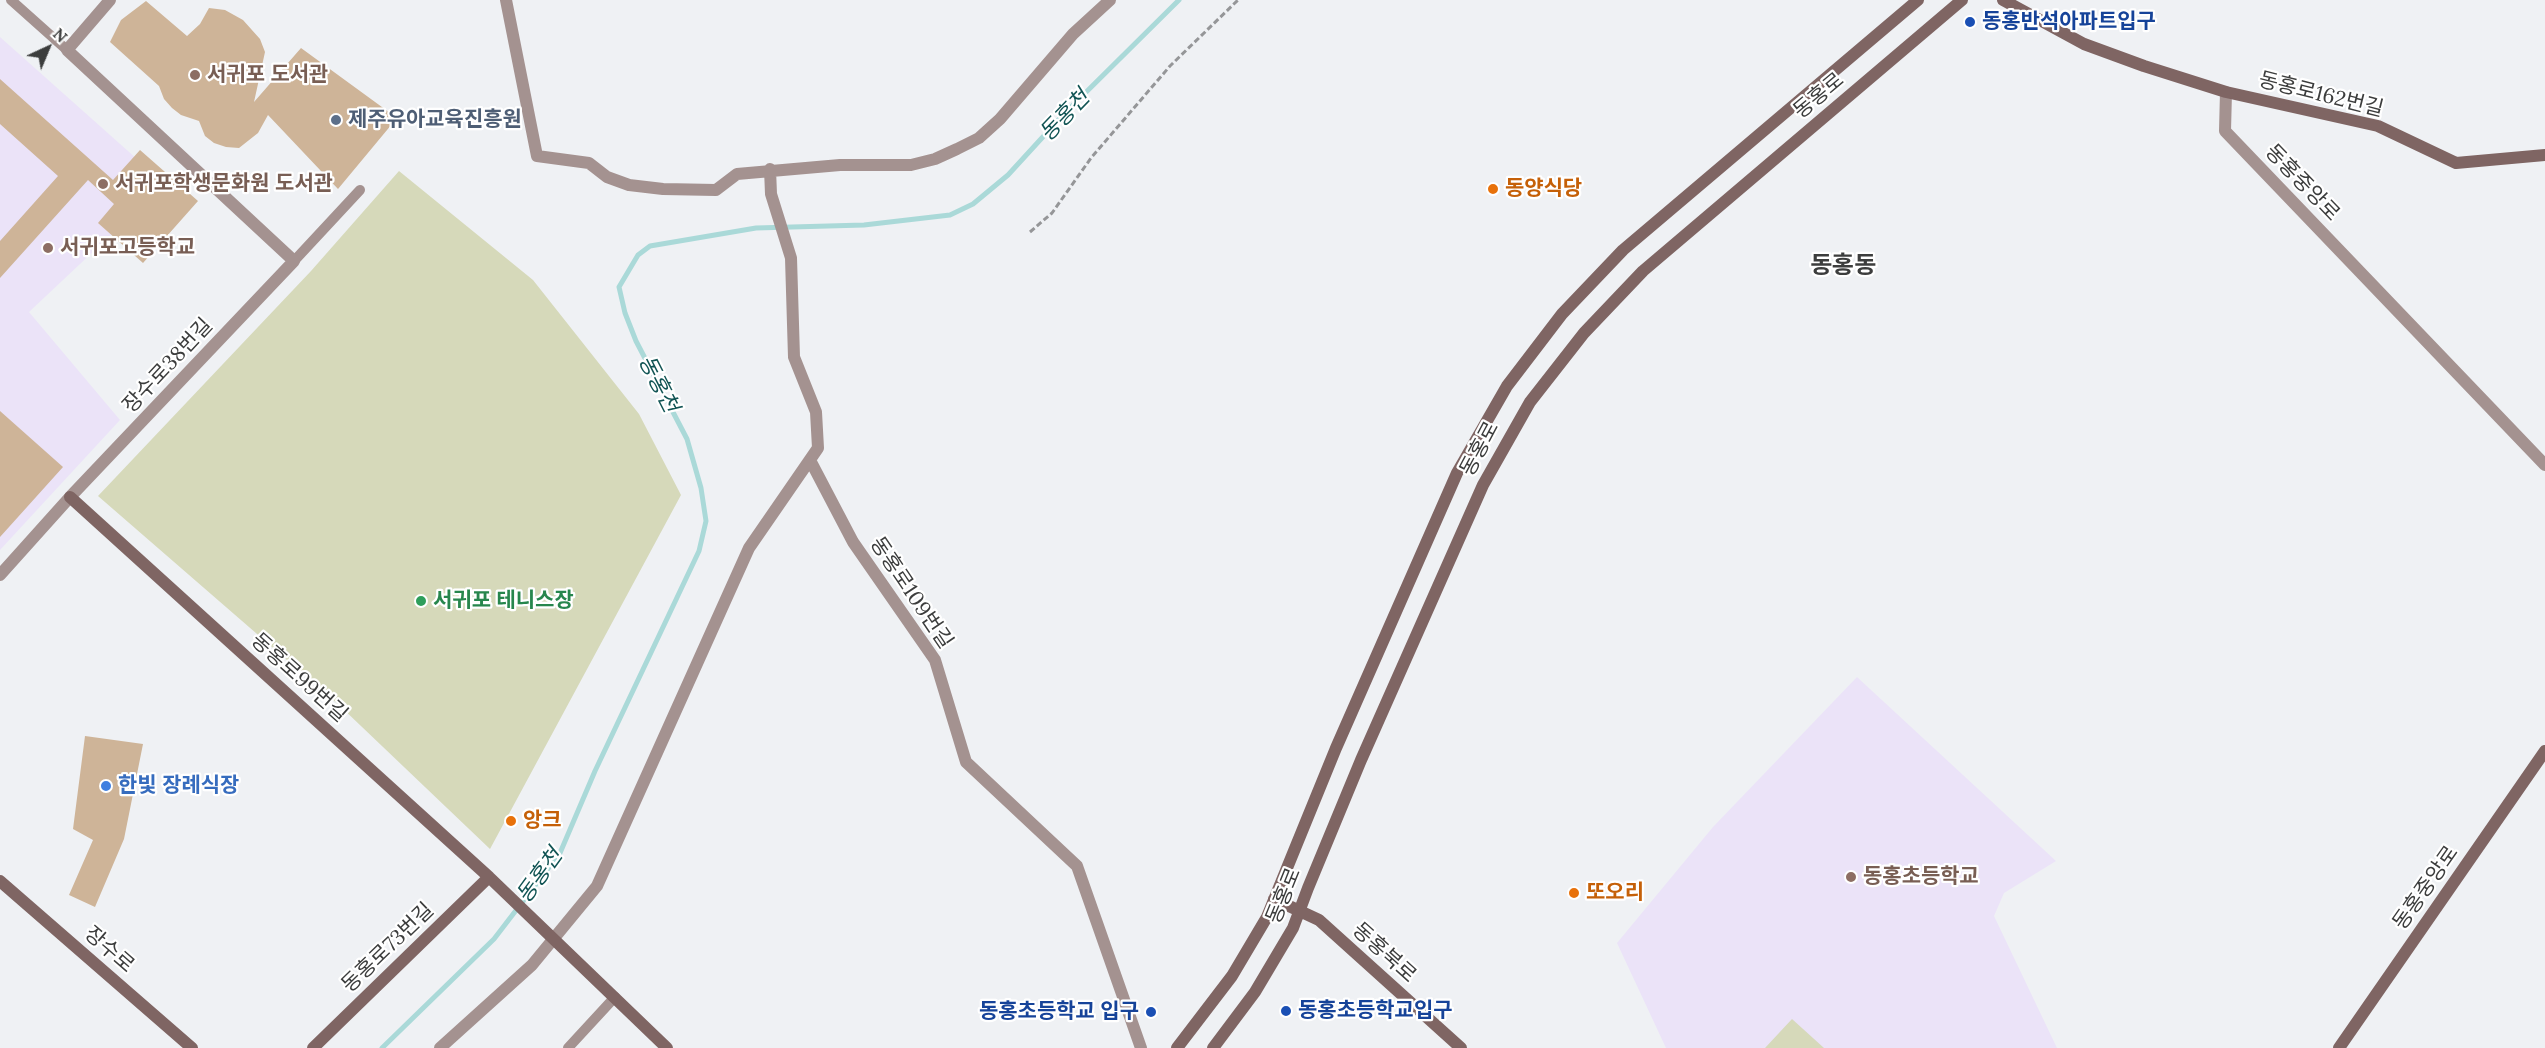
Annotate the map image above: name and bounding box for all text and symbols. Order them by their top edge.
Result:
place label: 동홍반석아파트입구 [1982,9,2156,35]
marker: 동홍반석아파트입구 [1963,15,1977,29]
north arrow [18,18,78,78]
text: N [49,24,72,47]
place label: 서귀포 도서관 [207,62,328,88]
street label: 동홍로162번길 [2256,67,2386,123]
marker: 서귀포 도서관 [188,68,202,82]
street label: 동홍로 [1789,68,1849,124]
water label: 동홍천 [1034,85,1096,147]
place label: 제주유아교육진흥원 [348,107,522,133]
marker: 제주유아교육진흥원 [329,113,343,127]
street label: 동홍중앙로 [2259,140,2345,226]
place label: 서귀포학생문화원 도서관 [115,171,333,197]
place label: 동양식당 [1505,176,1582,202]
marker: 서귀포학생문화원 도서관 [96,177,110,191]
marker: 동양식당 [1486,182,1500,196]
place label: 서귀포고등학교 [60,235,195,261]
marker: 서귀포고등학교 [41,241,55,255]
district label: 동홍동 [1810,252,1876,280]
street label: 장수로38번길 [118,313,218,419]
water label: 동홍천 [632,351,684,417]
street label: 동홍로 [1455,417,1505,481]
street label: 동홍로109번길 [864,532,958,654]
place label: 서귀포 테니스장 [433,588,574,614]
marker: 서귀포 테니스장 [414,594,428,608]
street label: 동홍로99번길 [246,628,352,728]
place label: 한빛 장례식장 [118,773,239,799]
marker: 한빛 장례식장 [99,779,113,793]
place label: 앙크 [523,808,562,834]
marker: 앙크 [504,814,518,828]
street label: 동홍중앙로 [2388,841,2464,935]
water label: 동홍천 [511,844,569,908]
street label: 동홍로 [1261,864,1307,928]
place label: 동홍초등학교 [1863,864,1979,890]
marker: 동홍초등학교 [1844,870,1858,884]
place label: 또오리 [1586,880,1644,906]
marker: 또오리 [1567,886,1581,900]
street label: 동홍로73번길 [337,898,439,998]
street label: 동홍북로 [1347,918,1421,988]
street label: 장수로 [79,921,139,979]
place label: 동홍초등학교입구 [1298,998,1453,1024]
place label: 동홍초등학교 입구 [979,999,1139,1025]
marker: 동홍초등학교입구 [1279,1004,1293,1018]
marker: 동홍초등학교 입구 [1144,1005,1158,1019]

